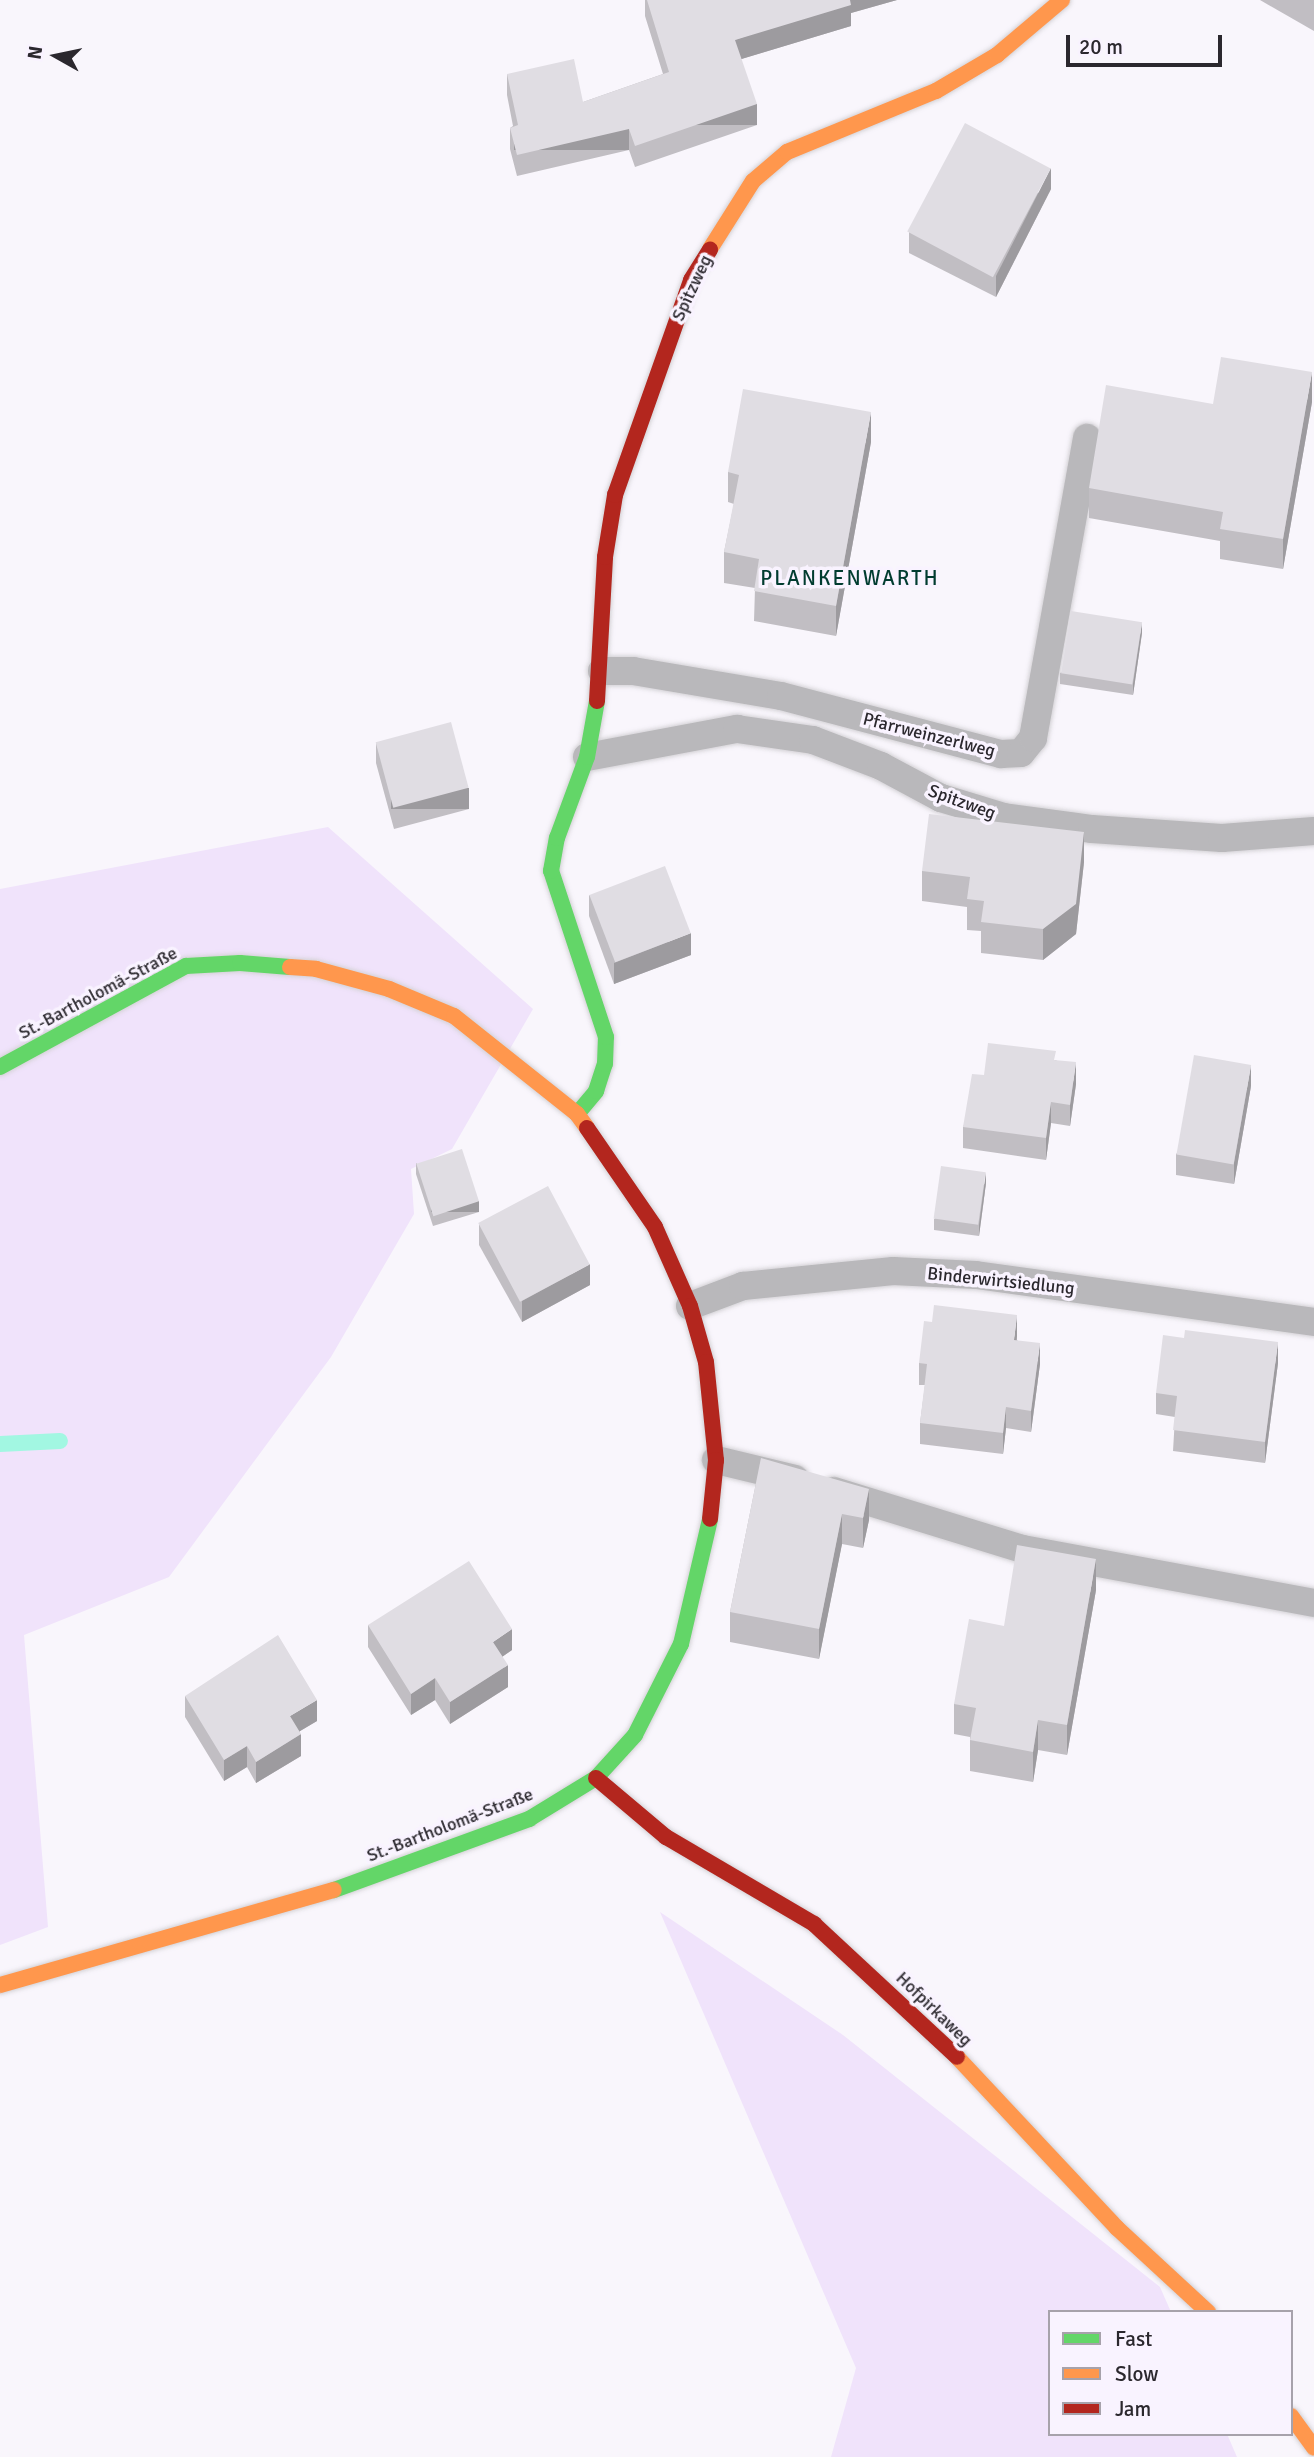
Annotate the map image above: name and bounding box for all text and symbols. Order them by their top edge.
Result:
north arrow [21,21,91,91]
scale bar [1069,21,1225,65]
text: 20 m [1079,34,1123,60]
text: N [22,44,48,61]
street label: Spitzweg [667,252,717,324]
district label: PLANKENWARTH [762,565,938,591]
street label: Pfarrweinzerlweg [861,708,997,762]
street label: Spitzweg [925,780,999,824]
street label: St.-Bartholomä-Straße [15,942,181,1044]
street label: Binderwirtsiedlung [926,1263,1076,1299]
street label: St.-Bartholomä-Straße [364,1783,536,1867]
street label: Hofpirkaweg [891,1967,977,2051]
legend [1048,2310,1293,2436]
text: Fast [1115,2326,1152,2352]
text: Slow [1115,2361,1159,2387]
text: Jam [1115,2396,1151,2422]

